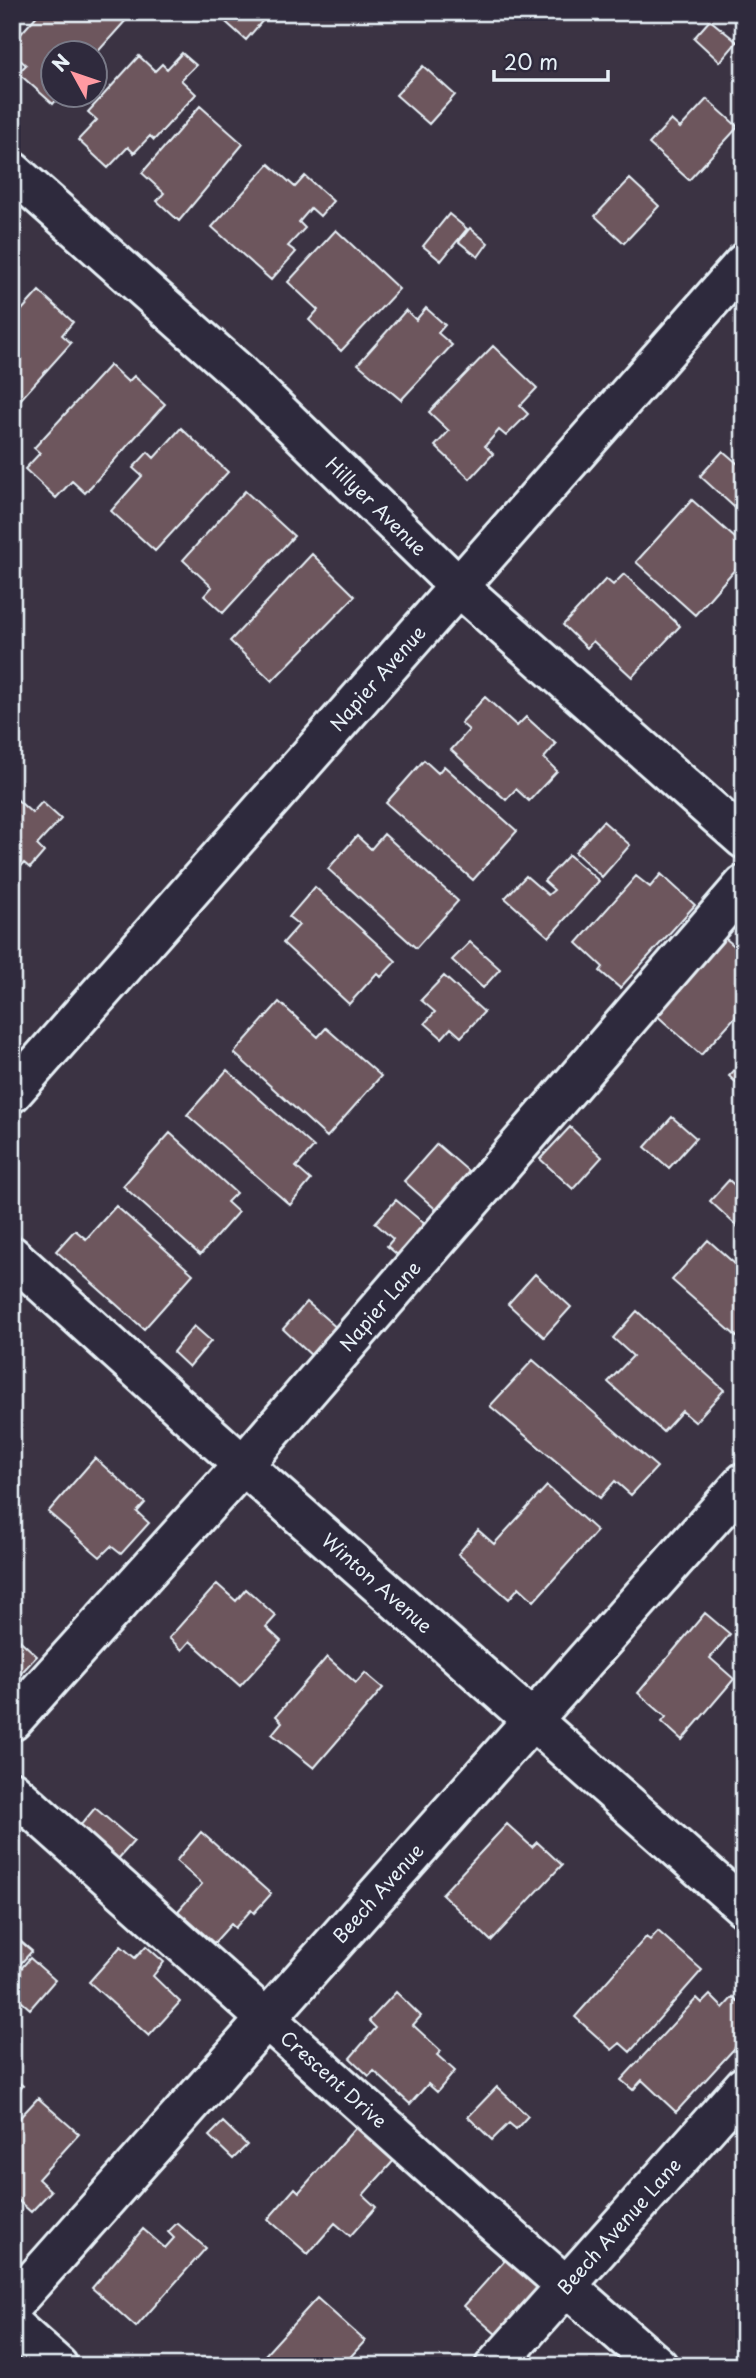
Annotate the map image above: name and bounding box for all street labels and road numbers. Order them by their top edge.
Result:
street label: Hillyer Avenue [320,450,433,561]
street label: Napier Avenue [323,619,431,737]
street label: Napier Lane [332,1254,427,1357]
street label: Winton Avenue [316,1526,439,1639]
street label: Beech Avenue [325,1837,429,1949]
street label: Crescent Drive [275,2023,394,2134]
street label: Beech Avenue Lane [550,2151,687,2300]

